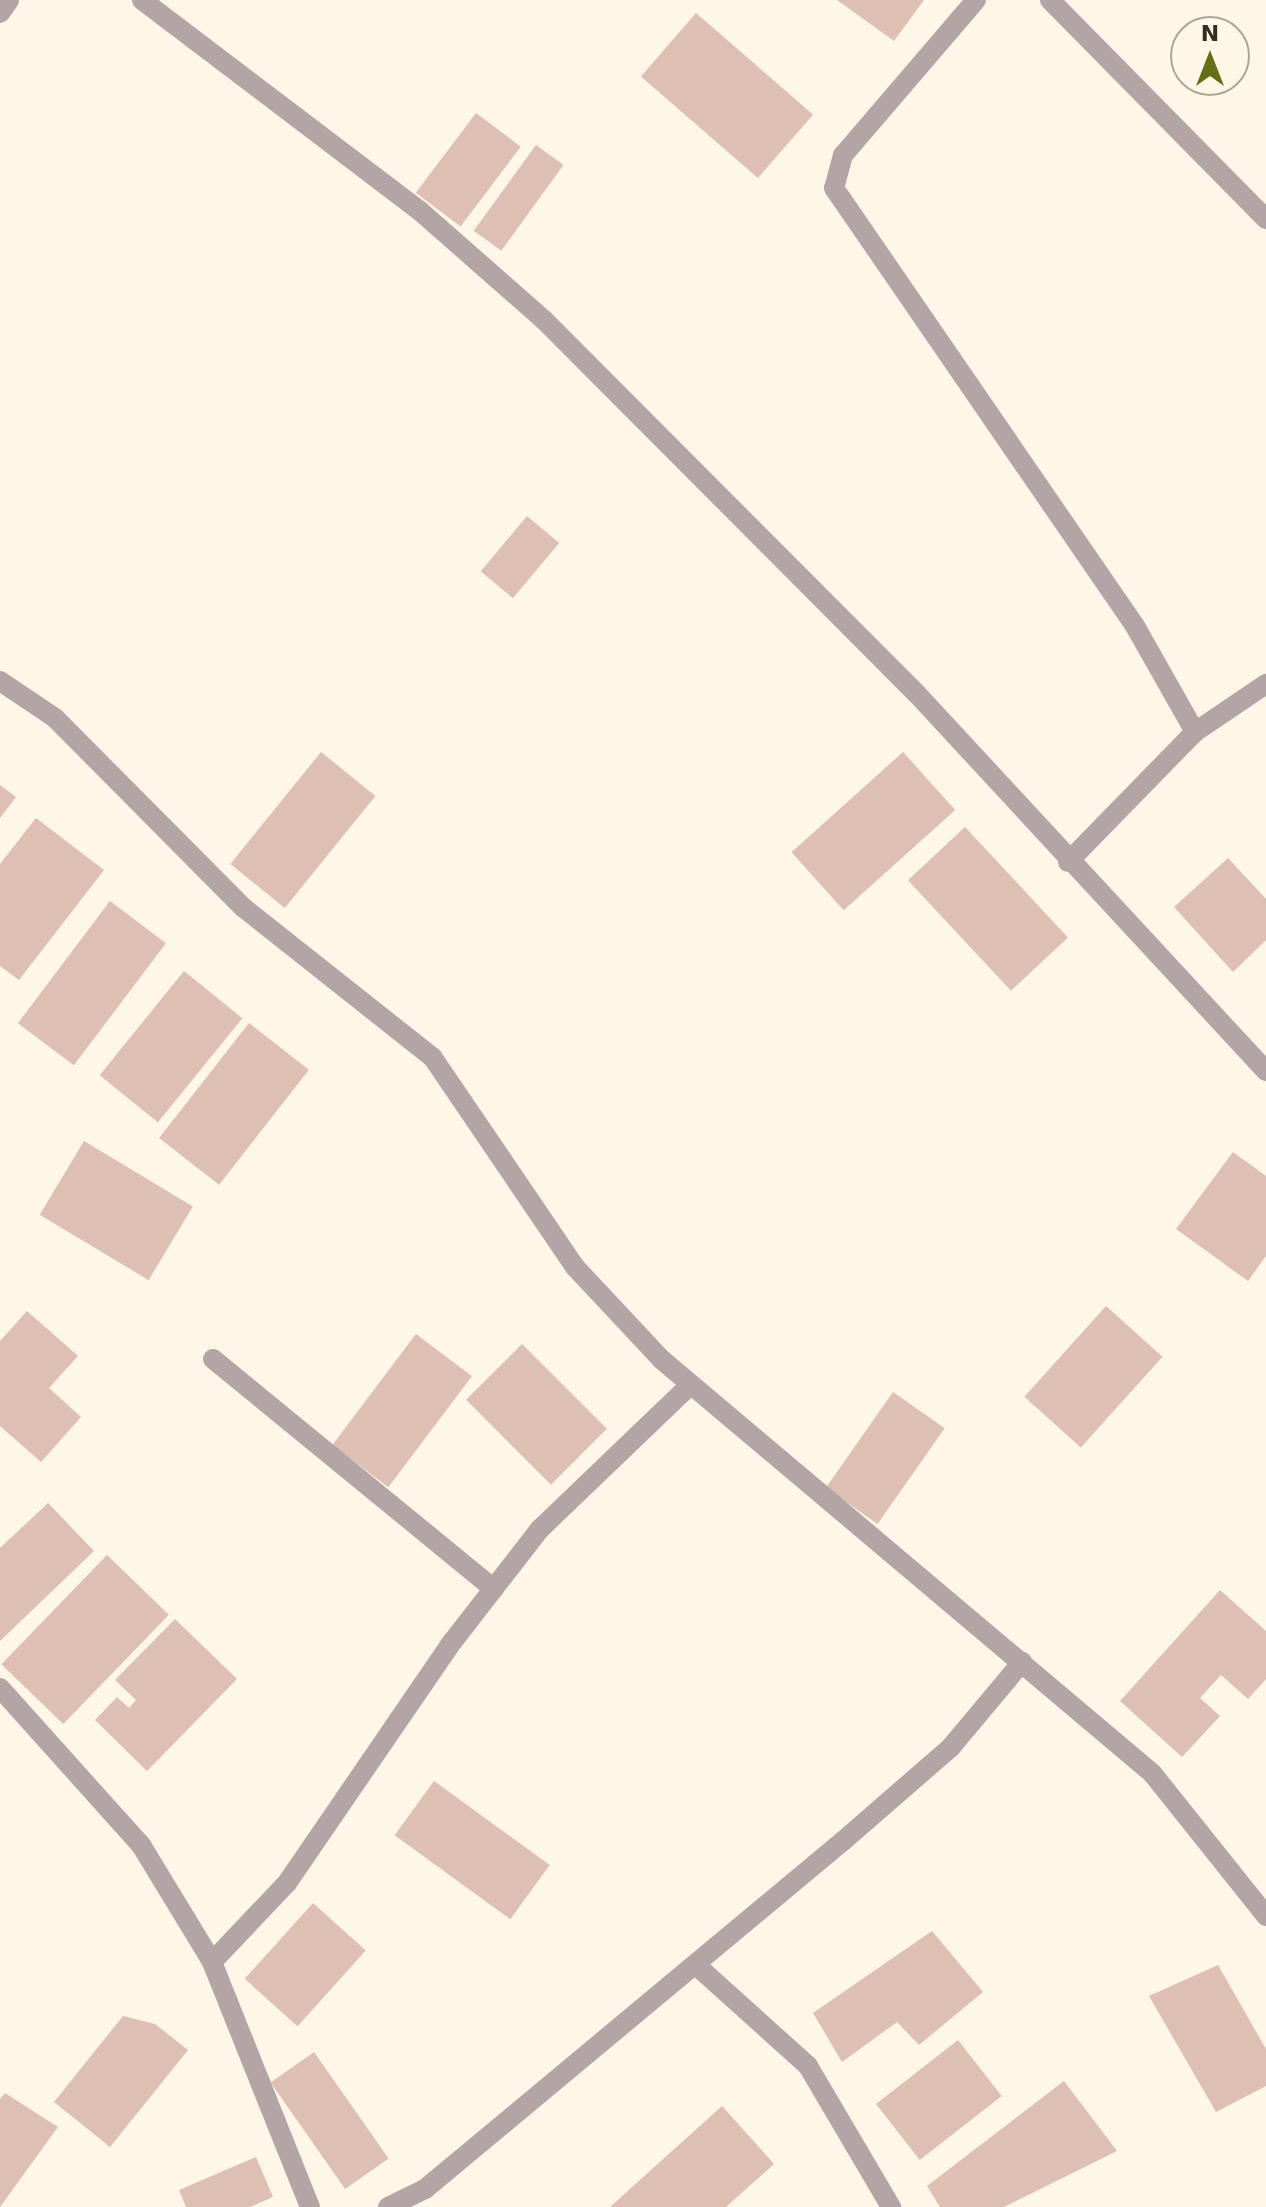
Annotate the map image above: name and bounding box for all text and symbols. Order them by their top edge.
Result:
north arrow [1170,16,1250,96]
text: N [1201,21,1219,46]

